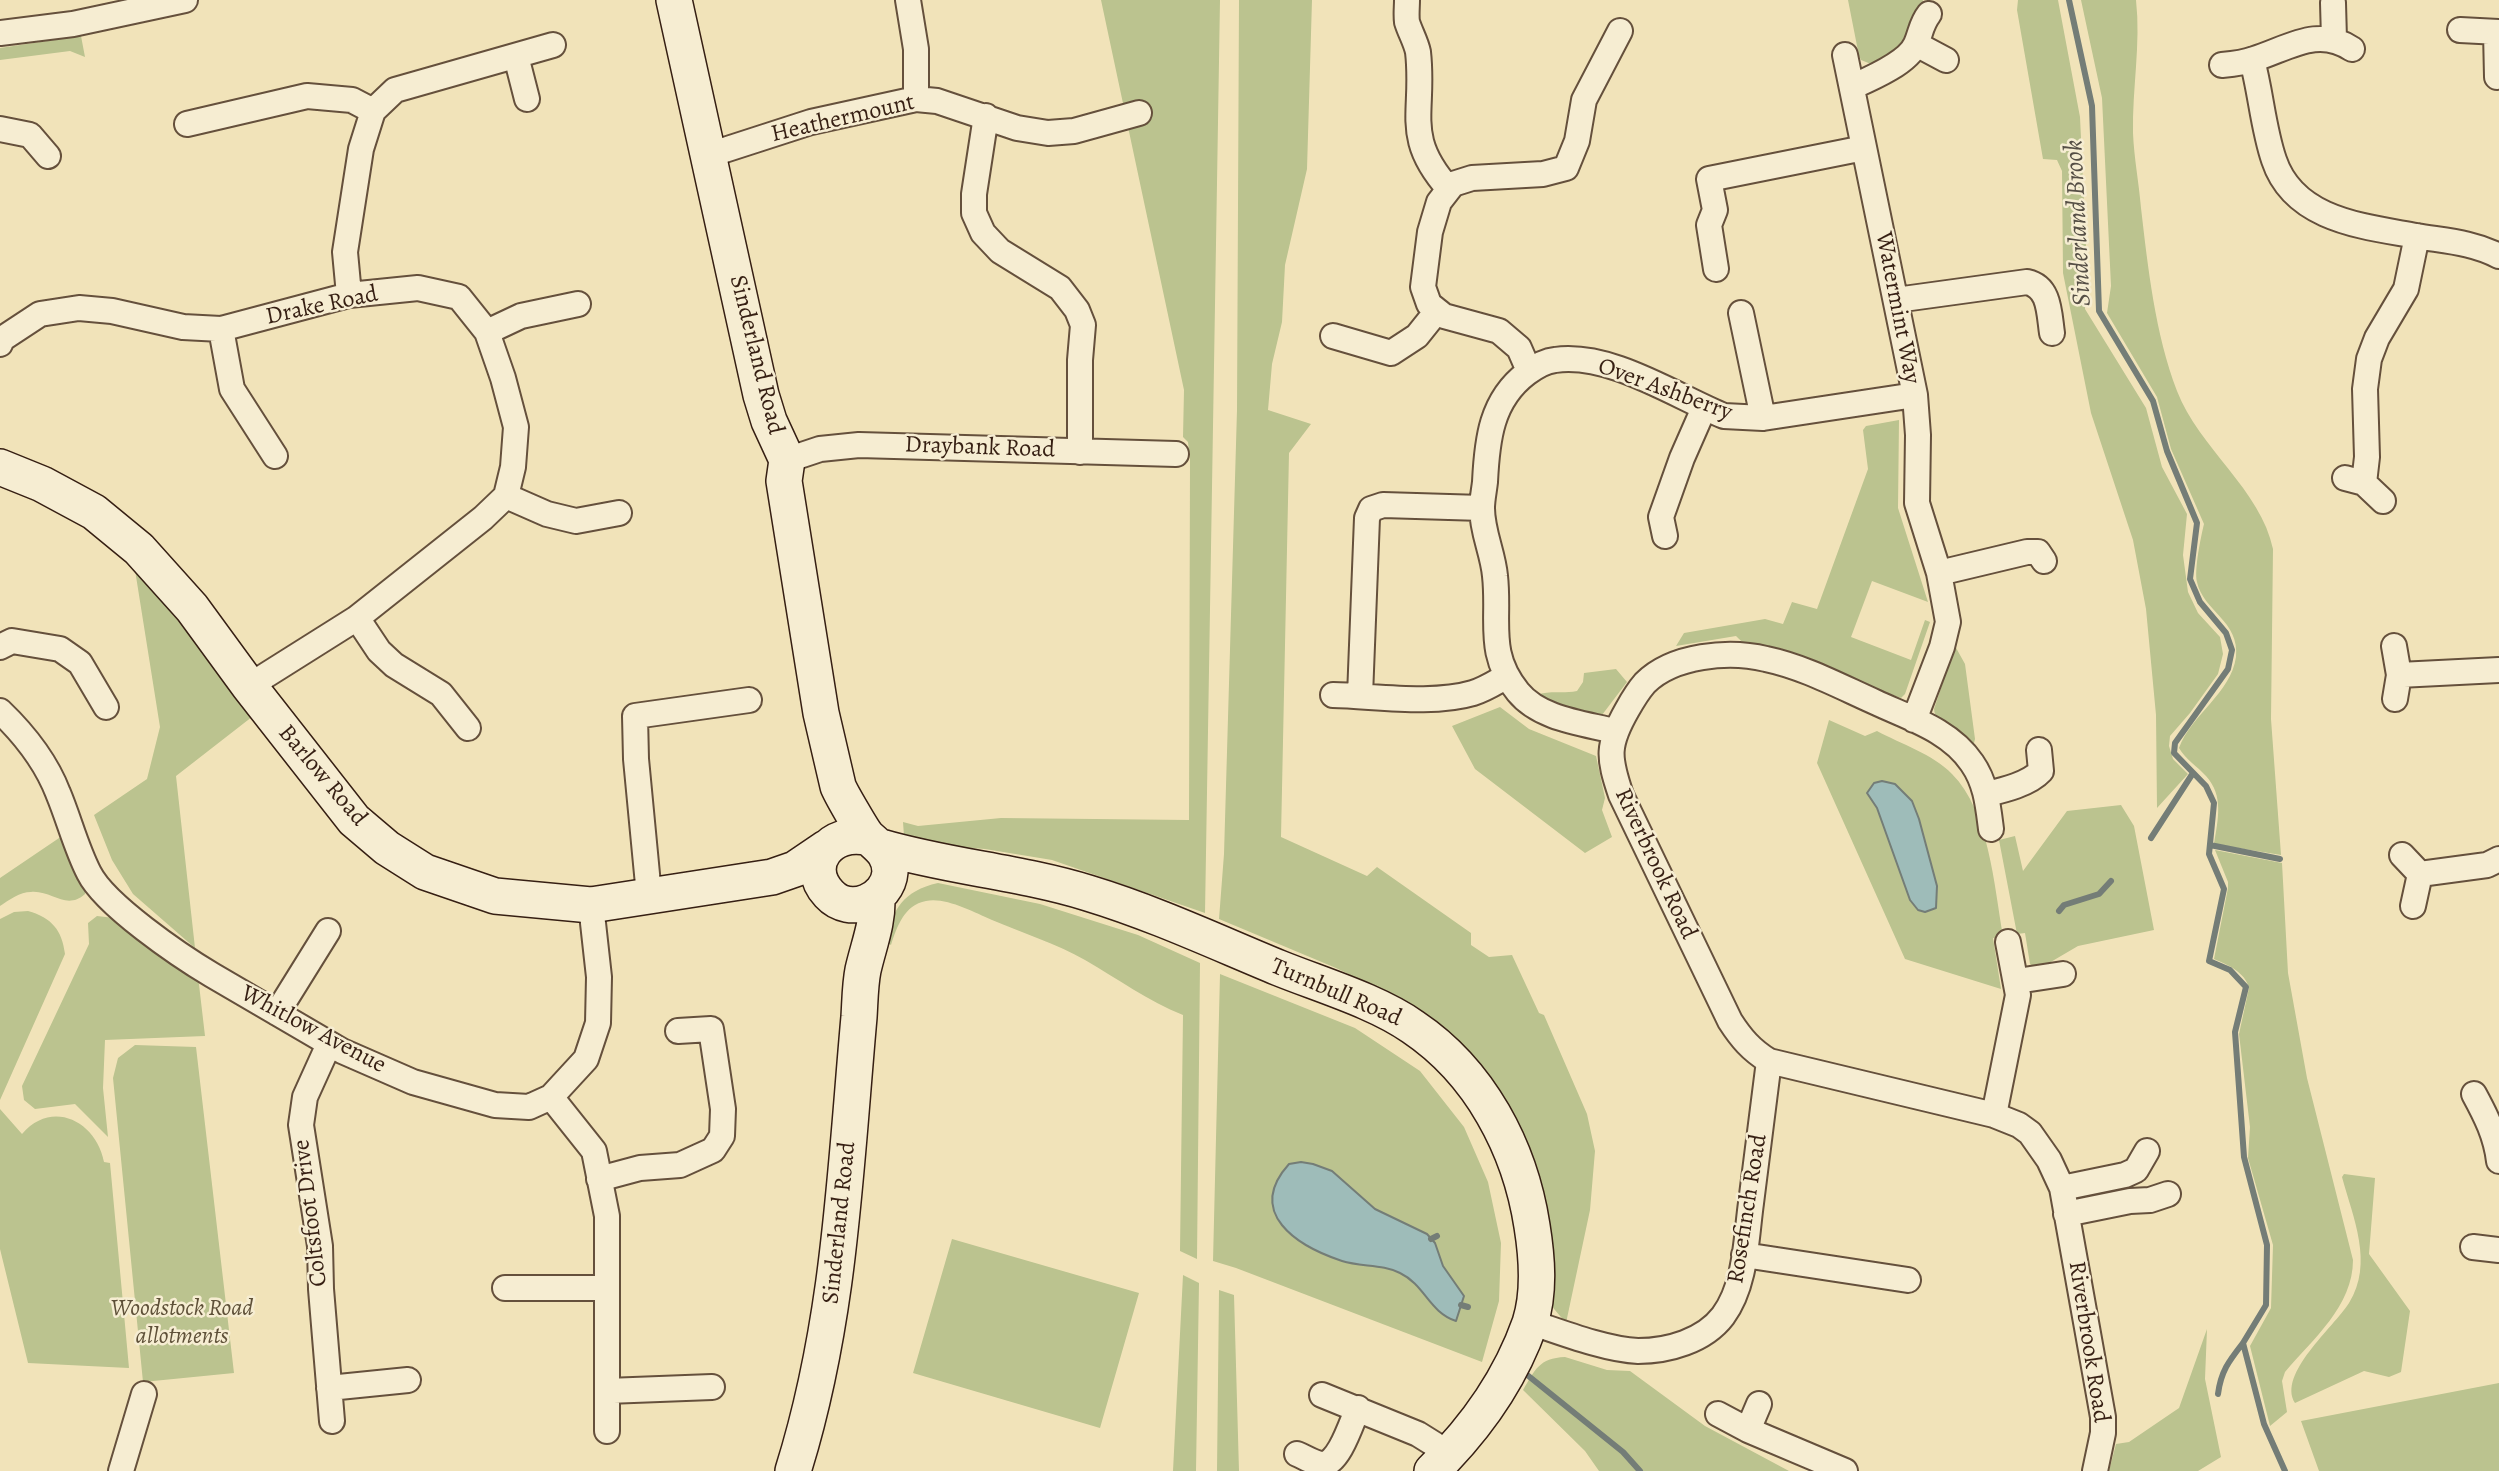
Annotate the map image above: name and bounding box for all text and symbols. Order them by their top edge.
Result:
street label: Heathermount [769,89,917,149]
water label: Sinderland Brook [2059,139,2099,307]
street label: Watermint Way [1868,230,1926,386]
street label: Sinderland Road [722,272,790,438]
street label: Drake Road [263,280,381,332]
street label: Over Ashberry [1594,352,1736,428]
street label: Draybank Road [904,431,1056,465]
street label: Barlow Road [271,719,373,833]
street label: Riverbrook Road [1607,784,1703,944]
street label: Turnbull Road [1266,953,1406,1033]
street label: Whitlow Avenue [236,980,390,1080]
street label: Rosefinch Road [1722,1132,1774,1286]
street label: Coltsfoot Drive [288,1138,334,1288]
street label: Sinderland Road [817,1140,863,1306]
street label: Riverbrook Road [2061,1259,2115,1425]
park label: Woodstock Road allotments [111,1295,253,1351]

